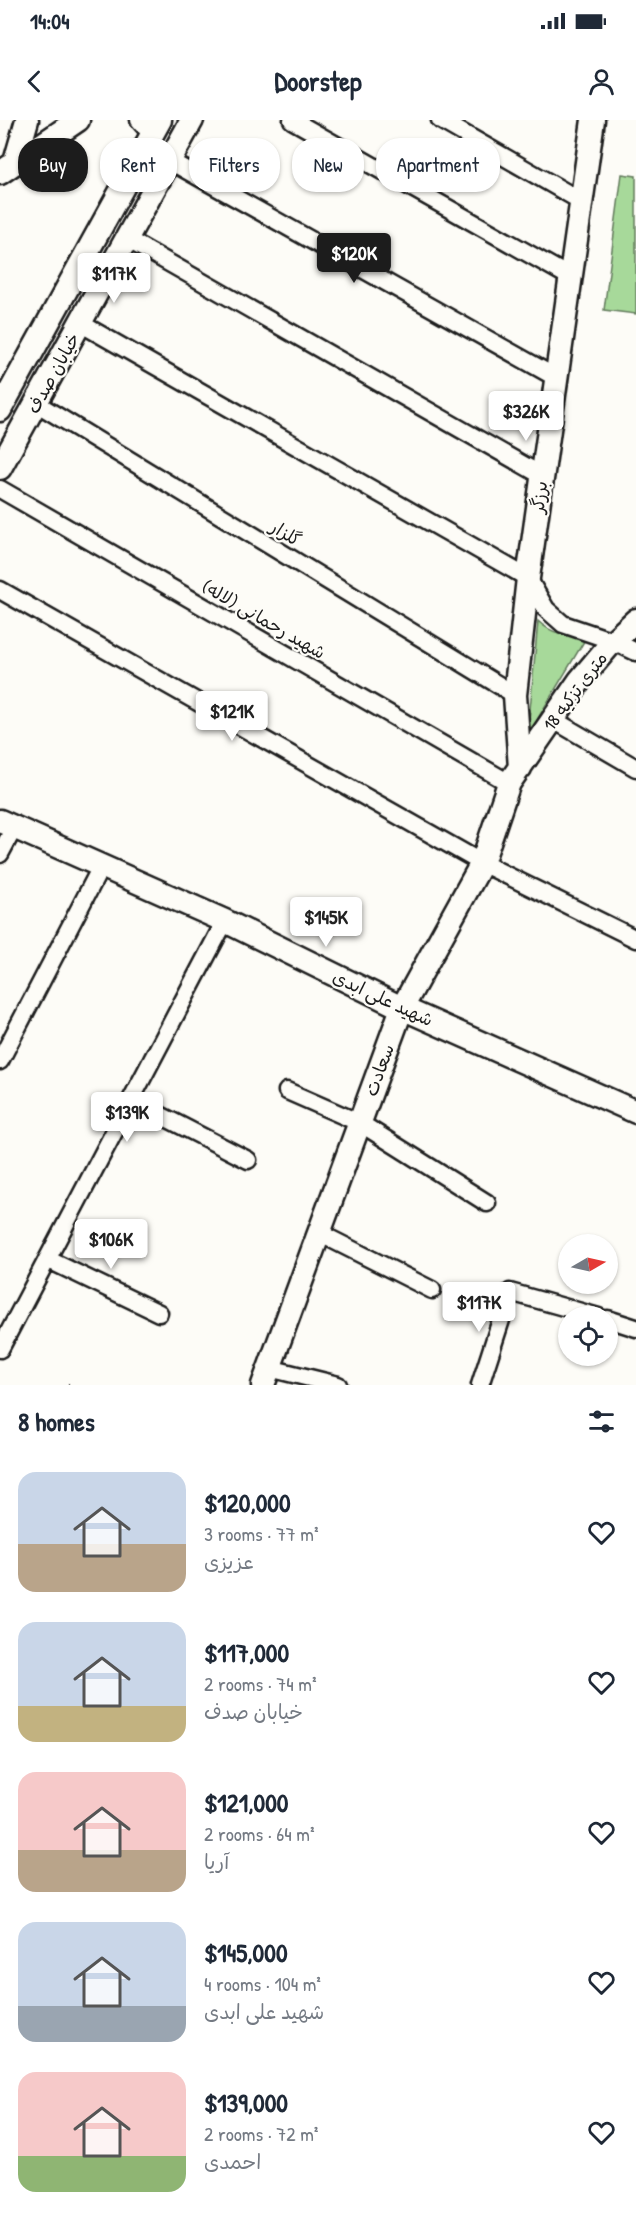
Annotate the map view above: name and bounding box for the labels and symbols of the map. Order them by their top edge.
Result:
pin: $120K [312,233,396,284]
pin: $117K [72,253,156,304]
street label: خیابان صدف [20,328,86,418]
pin: $326K [484,391,568,442]
street label: برزگر [524,480,553,516]
street label: گلزار [264,513,306,552]
street label: شهید رحمانی (لاله) [198,573,330,665]
street label: 18 متری تزکیه [537,646,613,736]
pin: $121K [190,691,274,742]
pin: $145K [284,897,368,948]
street label: شهید علی ابدی [329,964,437,1032]
street label: سعادت [358,1041,400,1099]
pin: $139K [85,1092,169,1143]
pin: $106K [69,1219,153,1270]
north arrow [558,1234,618,1294]
pin: $117K [437,1282,521,1333]

